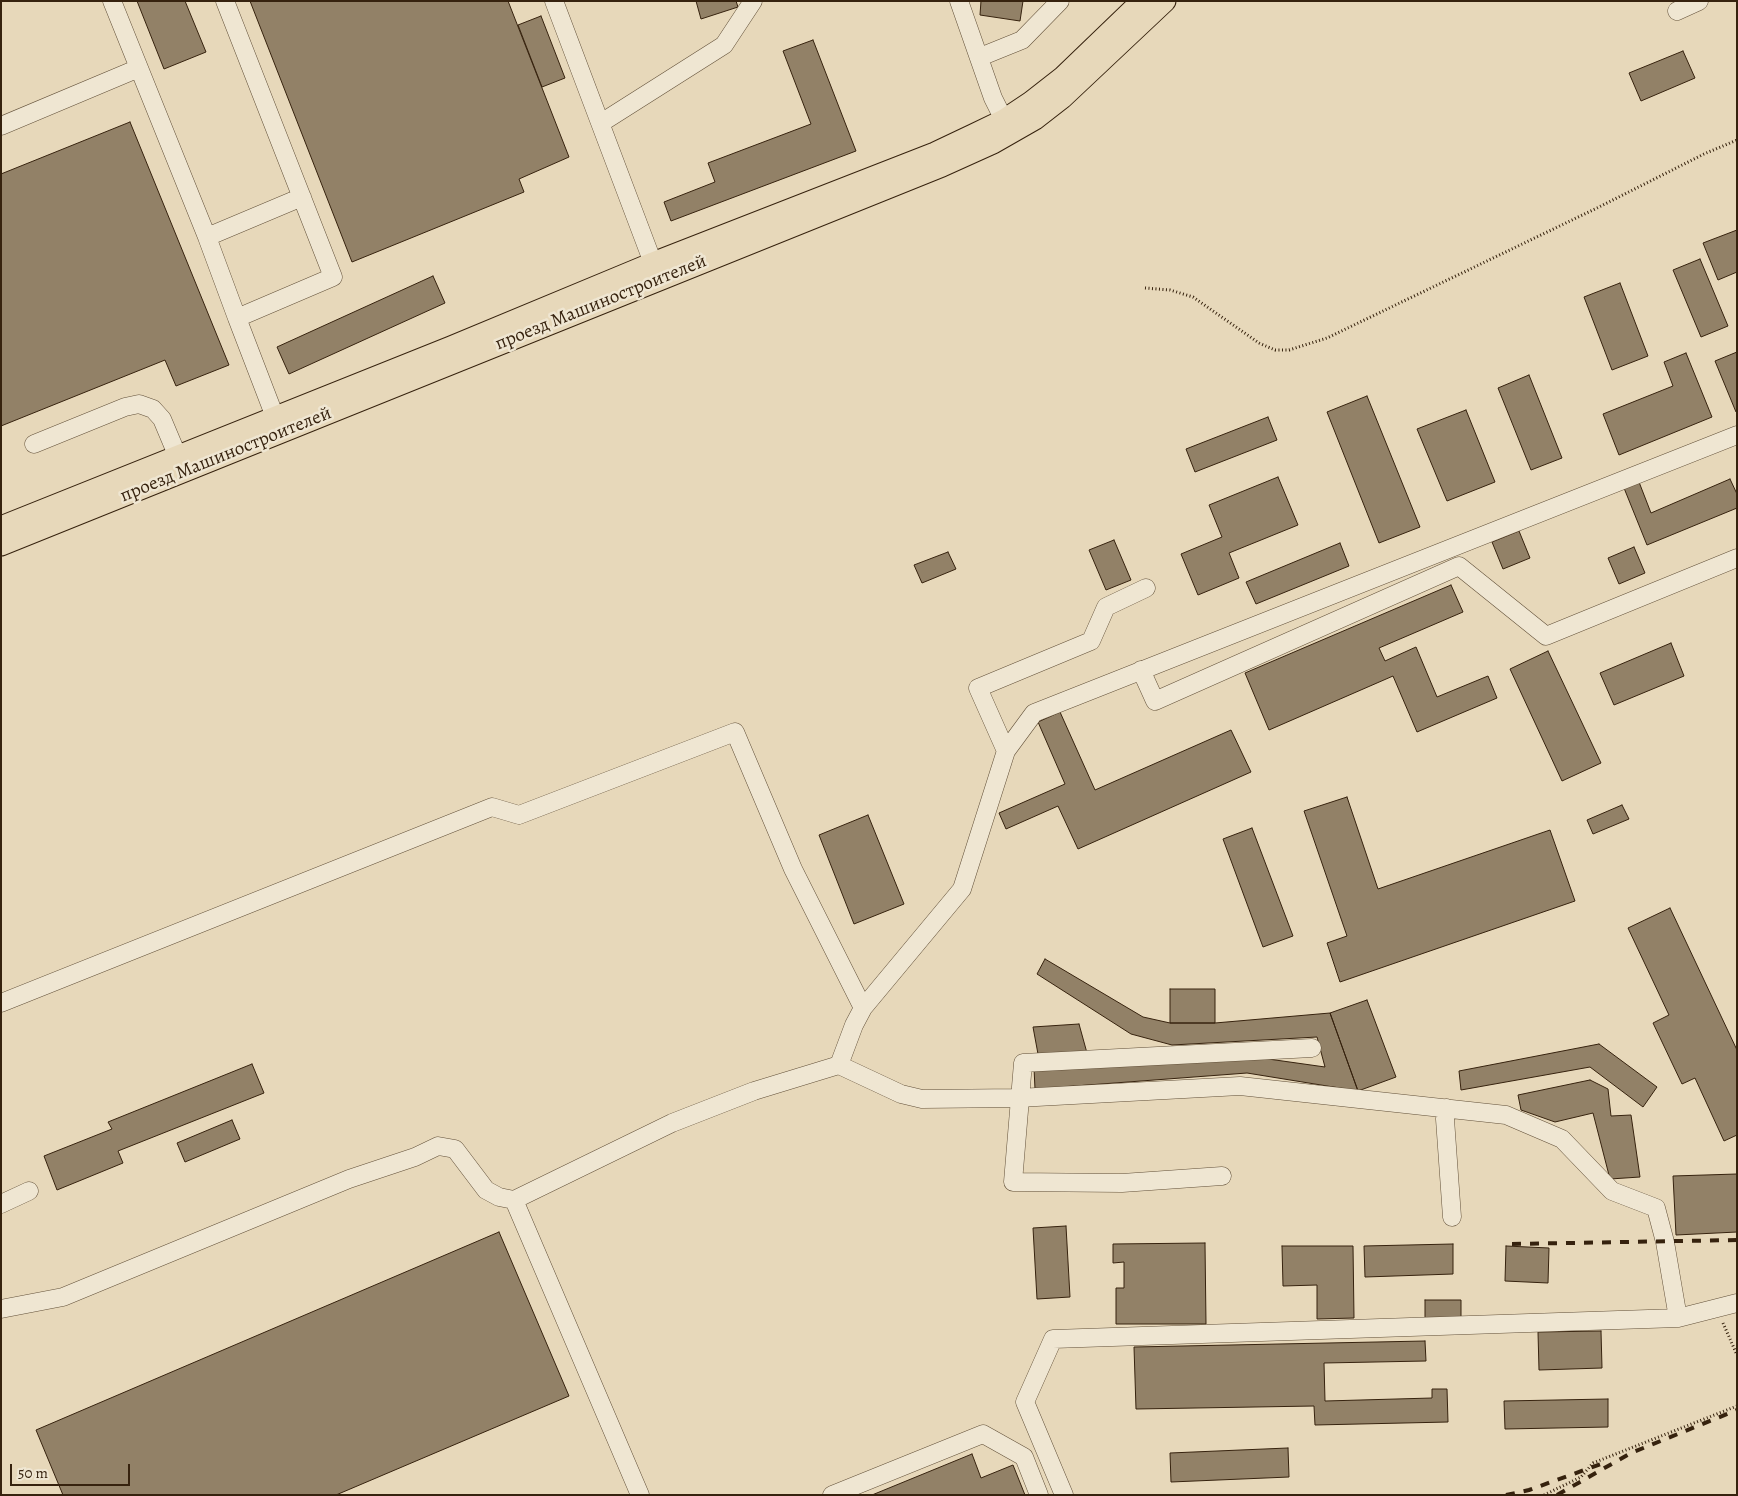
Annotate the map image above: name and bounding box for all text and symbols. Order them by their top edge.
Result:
street label: проезд Машиностроителей [492,250,710,356]
street label: проезд Машиностроителей [117,402,335,508]
scale bar [12,1454,132,1486]
text: 50 m [18,1463,48,1483]

